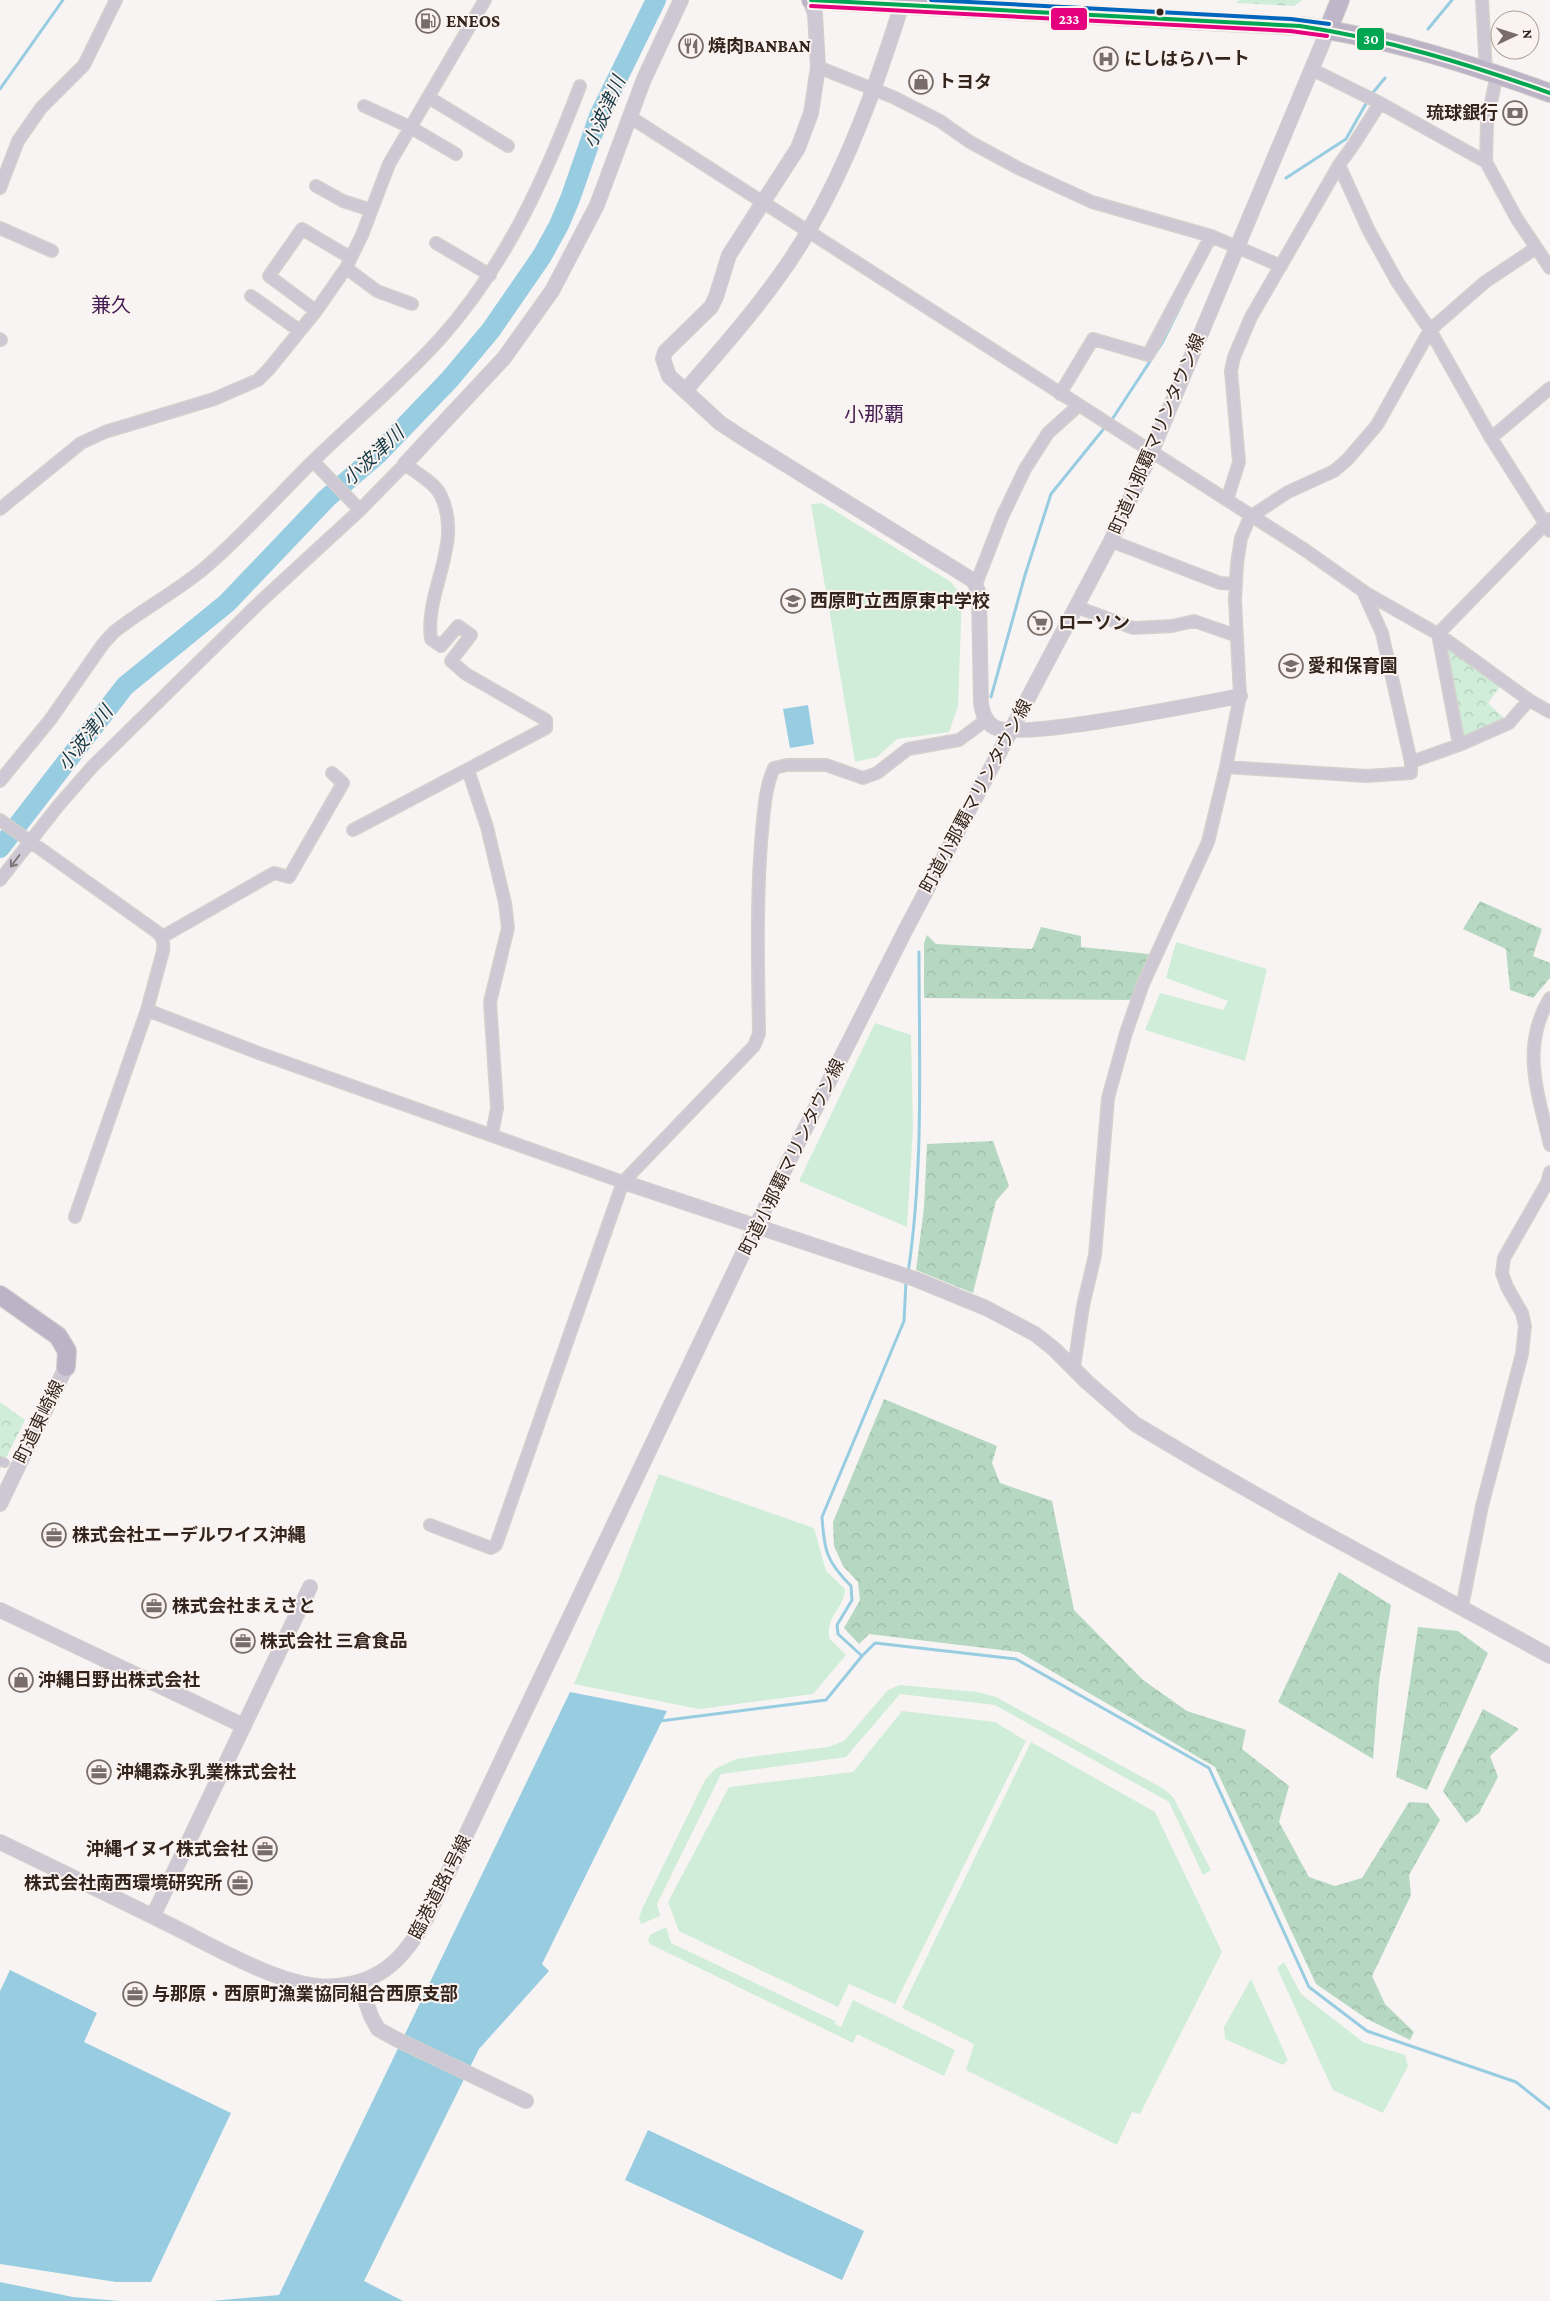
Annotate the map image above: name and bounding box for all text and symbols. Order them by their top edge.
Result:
line badge: 233 [1050,7,1088,31]
unlabelled marker [1155,7,1165,17]
fuel station icon: ENEOS [415,8,441,34]
north arrow [1490,10,1540,60]
place label: ENEOS [446,11,500,31]
text: 233 [1059,11,1080,27]
line badge: 30 [1356,27,1385,51]
text: N [1520,29,1536,40]
text: 30 [1363,31,1379,47]
restaurant icon: 焼肉BANBAN [678,33,704,59]
place label: 焼肉BANBAN [708,36,811,56]
hospital icon: にしはらハート [1093,46,1119,72]
place label: にしはらハート [1124,49,1250,69]
shop icon: トヨタ [908,69,934,95]
water label: 小波津川 [579,71,630,151]
place label: トヨタ [938,72,992,92]
bank icon: 琉球銀行 [1502,100,1528,126]
place label: 琉球銀行 [1426,102,1498,123]
district label: 兼久 [91,294,131,316]
street label: 町道小那覇マリンタウン線 [1106,331,1208,537]
district label: 小那覇 [844,403,904,425]
water label: 小波津川 [338,421,409,490]
school or university icon: 西原町立西原東中学校 [780,588,806,614]
place label: 西原町立西原東中学校 [810,591,990,611]
supermarket icon: ローソン [1027,610,1053,636]
place label: ローソン [1058,613,1130,633]
school or university icon: 愛和保育園 [1278,653,1304,679]
place label: 愛和保育園 [1308,656,1398,676]
street label: 町道小那覇マリンタウン線 [916,696,1036,896]
water label: 小波津川 [53,700,118,774]
one-way arrow [9,854,20,867]
street label: 町道小那覇マリンタウン線 [736,1056,848,1258]
street label: 町道東崎線 [10,1377,68,1467]
office icon: 株式会社エーデルワイス沖縄 [41,1522,67,1548]
place label: 株式会社エーデルワイス沖縄 [72,1525,305,1545]
office icon: 株式会社まえさと [141,1593,167,1619]
place label: 株式会社まえさと [172,1596,316,1616]
office icon: 株式会社 三倉食品 [230,1628,256,1654]
place label: 株式会社 三倉食品 [260,1631,407,1651]
shop icon: 沖縄日野出株式会社 [8,1667,34,1693]
place label: 沖縄日野出株式会社 [38,1670,200,1690]
office icon: 沖縄森永乳業株式会社 [86,1759,112,1785]
place label: 沖縄森永乳業株式会社 [116,1762,296,1782]
street label: 臨港道路1号線 [405,1832,475,1942]
office icon: 沖縄イヌイ株式会社 [252,1836,278,1862]
place label: 沖縄イヌイ株式会社 [86,1839,248,1859]
office icon: 株式会社南西環境研究所 [227,1870,253,1896]
place label: 株式会社南西環境研究所 [24,1873,222,1893]
office icon: 与那原・西原町漁業協同組合西原支部 [122,1981,148,2007]
place label: 与那原・西原町漁業協同組合西原支部 [152,1984,458,2004]

